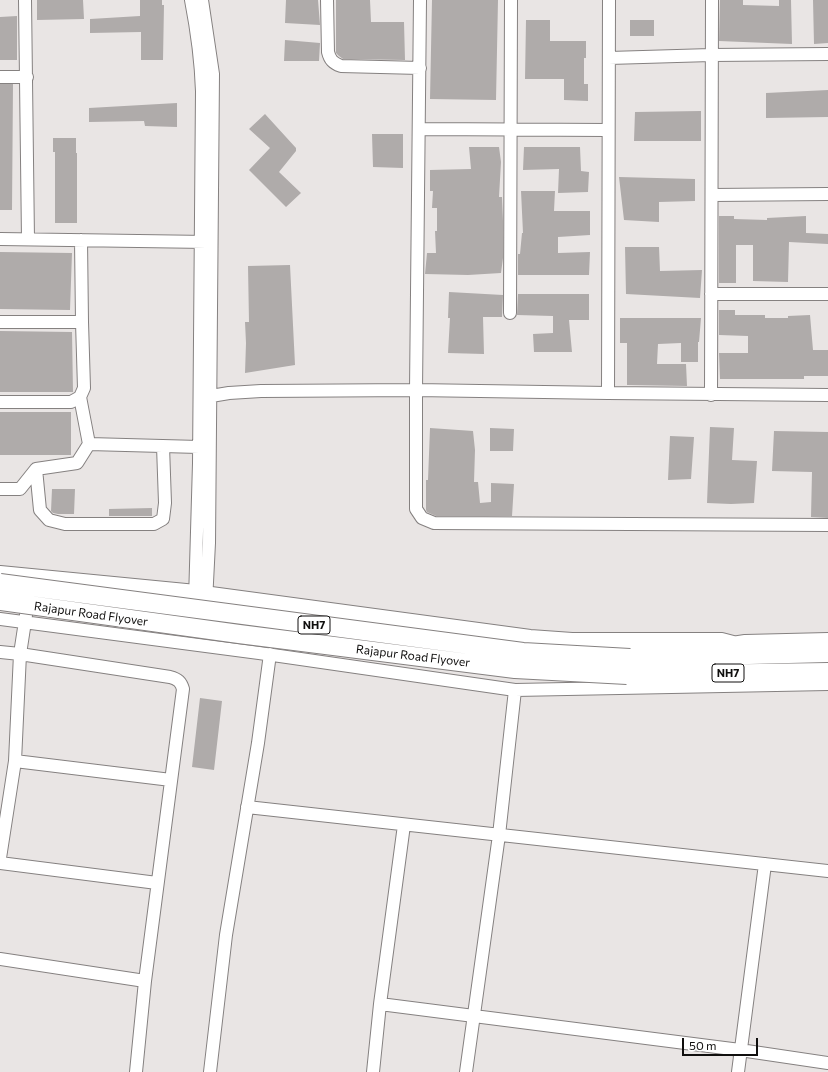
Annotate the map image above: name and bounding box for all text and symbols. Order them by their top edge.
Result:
street label: Rajapur Road Flyover [33,599,149,629]
road number: NH7 [298,616,330,634]
street label: Rajapur Road Flyover [355,642,471,670]
road number: NH7 [712,664,744,682]
scale bar [684,1030,760,1056]
text: 50 m [689,1038,717,1052]

